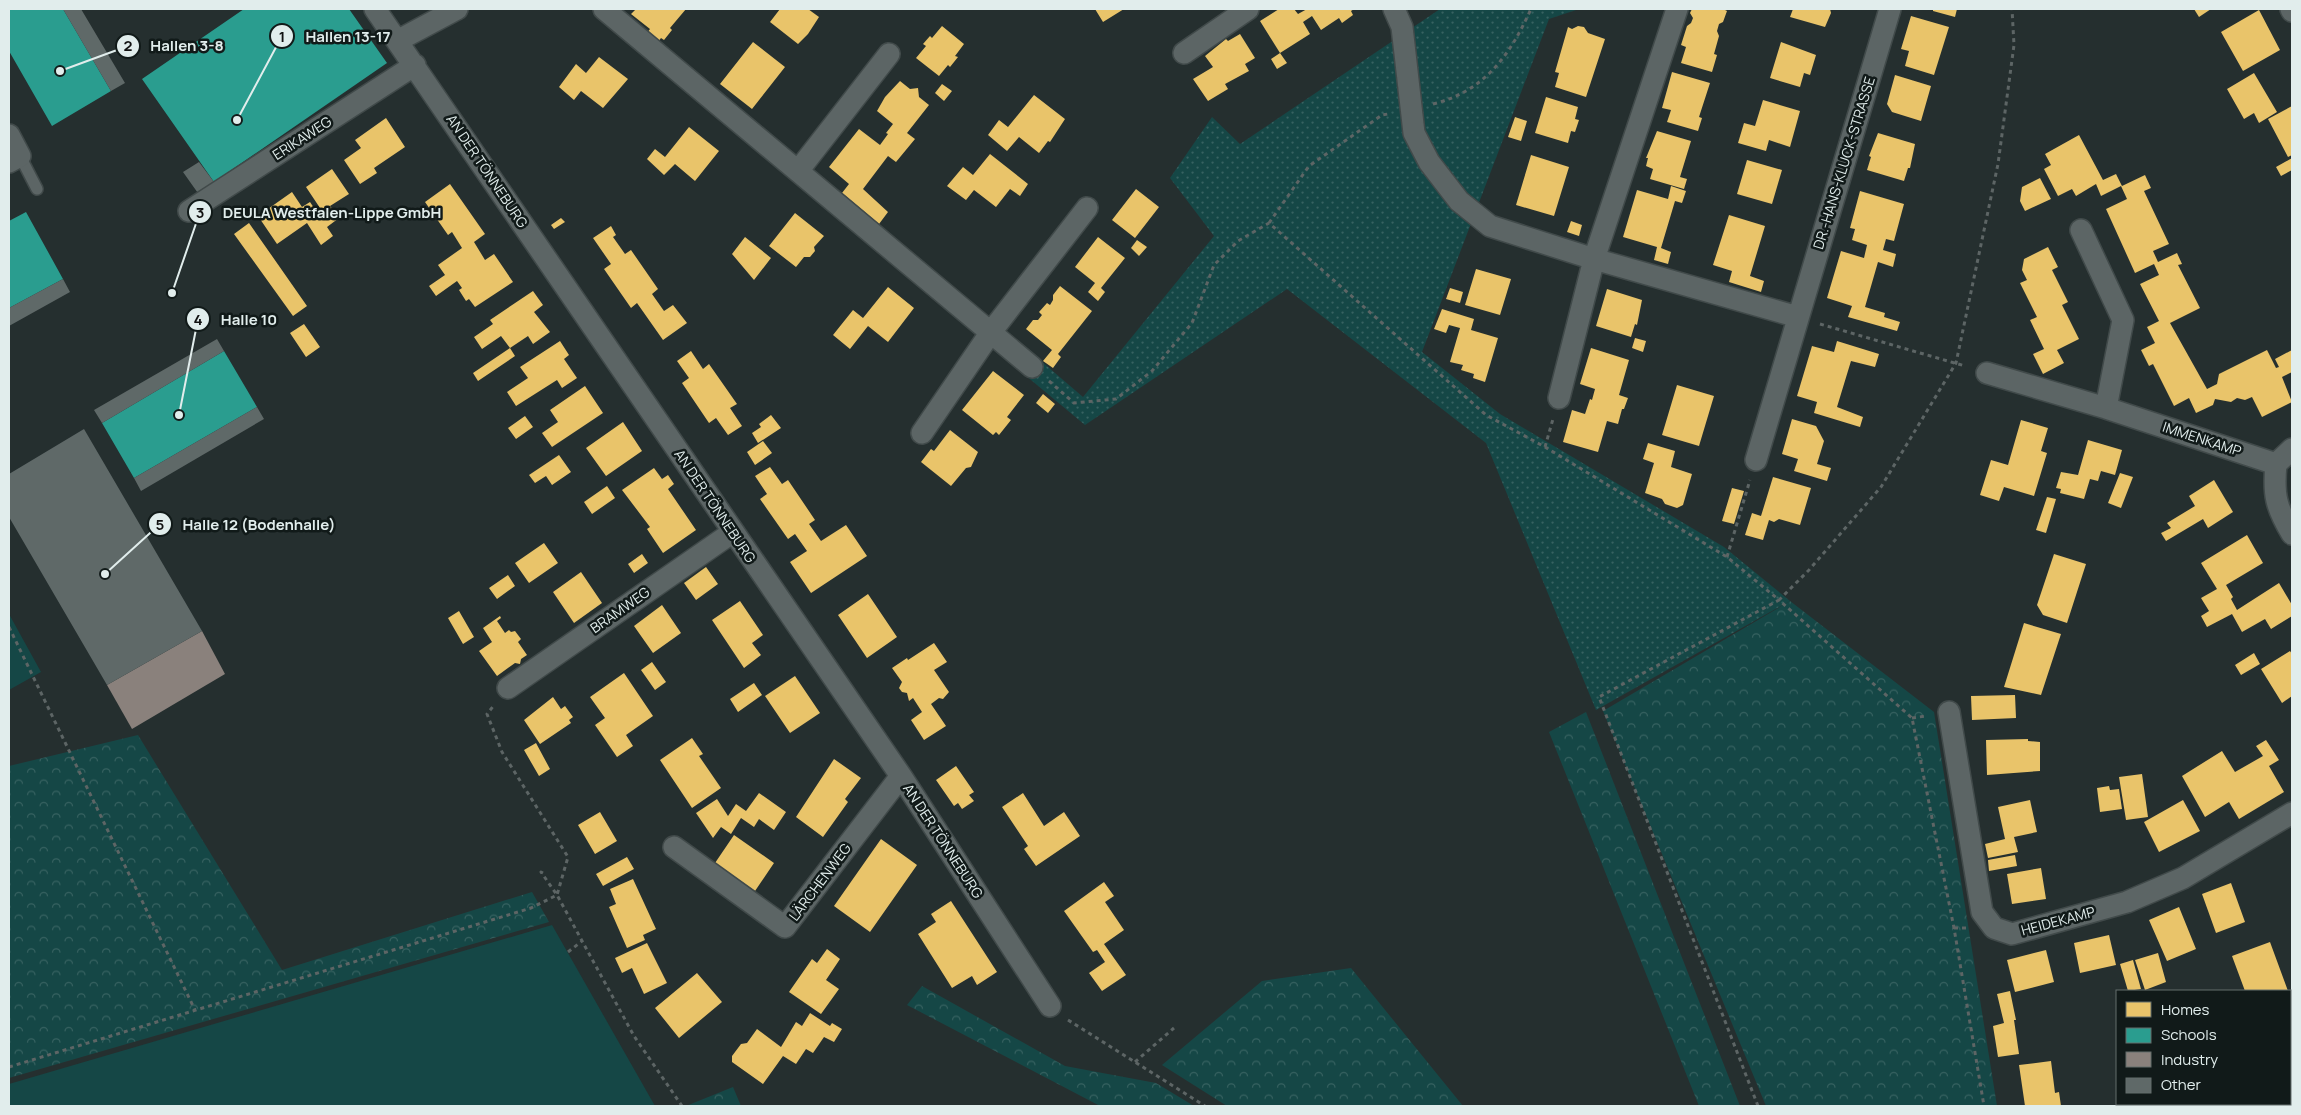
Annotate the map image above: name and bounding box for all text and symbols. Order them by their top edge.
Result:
callout: Hallen 13-17 [270,21,400,51]
text: 1 [279,26,285,47]
text: Hallen 13-17 [305,26,391,47]
callout: Hallen 3-8 [116,31,234,61]
text: 2 [124,35,133,56]
text: Hallen 3-8 [150,35,224,56]
street label: DR.-HANS-KLUCK-STRASSE [1808,74,1879,251]
street label: AN DER TÖNNEBURG [442,110,533,231]
street label: ERIKAWEG [269,111,335,164]
callout: DEULA Westfalen-Lippe GmbH [188,197,451,227]
text: 3 [196,202,204,223]
text: DEULA Westfalen-Lippe GmbH [223,202,441,223]
callout: Halle 10 [186,304,287,334]
text: 4 [193,309,203,330]
text: Halle 10 [221,309,277,330]
street label: IMMENKAMP [2160,417,2244,460]
street label: AN DER TÖNNEBURG [670,445,761,566]
callout: Halle 12 (Bodenhalle) [148,509,346,539]
text: 5 [156,514,165,535]
text: Halle 12 (Bodenhalle) [182,514,336,535]
street label: BRAMWEG [586,582,653,637]
street label: AN DER TÖNNEBURG [899,780,988,902]
street label: LÄRCHENWEG [784,839,855,924]
street label: HEIDEKAMP [2019,901,2097,939]
legend [2116,990,2291,1105]
text: Homes [2161,999,2210,1020]
text: Schools [2161,1024,2217,1045]
text: Industry [2161,1049,2218,1070]
text: Other [2161,1074,2202,1095]

